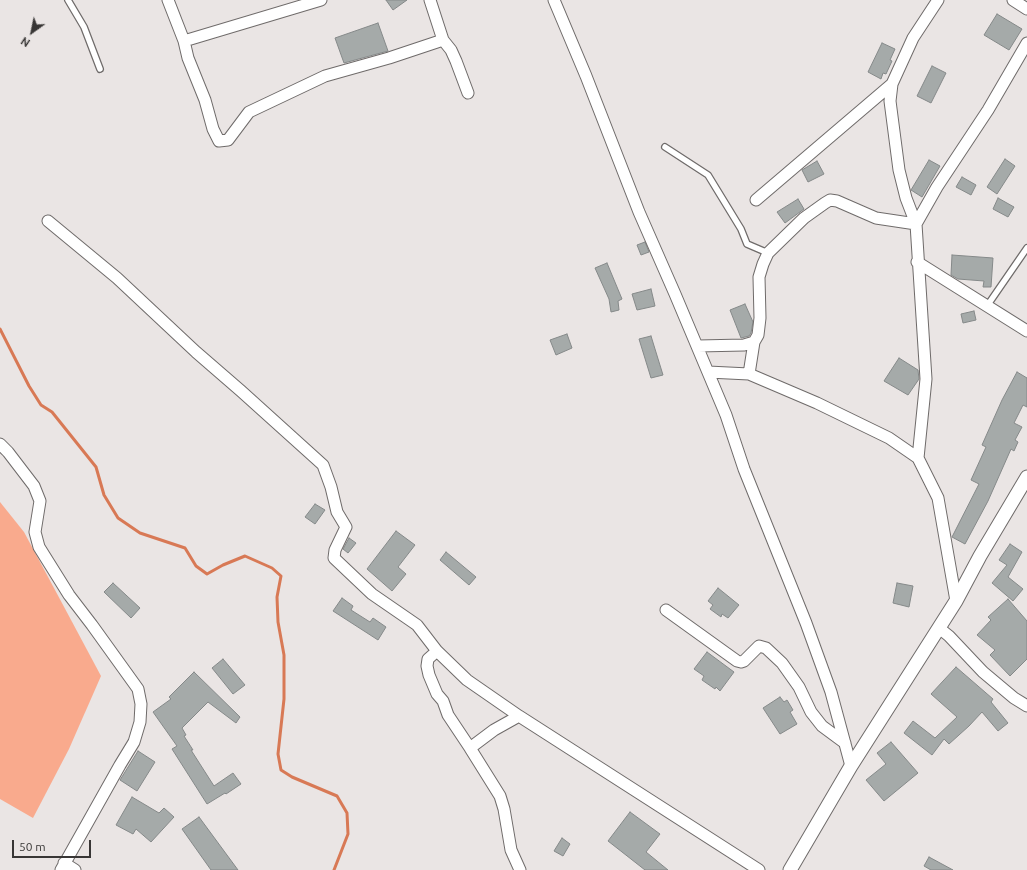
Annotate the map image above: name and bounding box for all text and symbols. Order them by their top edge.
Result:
north arrow [12,12,52,52]
text: N [19,35,32,49]
scale bar [14,832,93,858]
text: 50 m [19,840,46,853]

